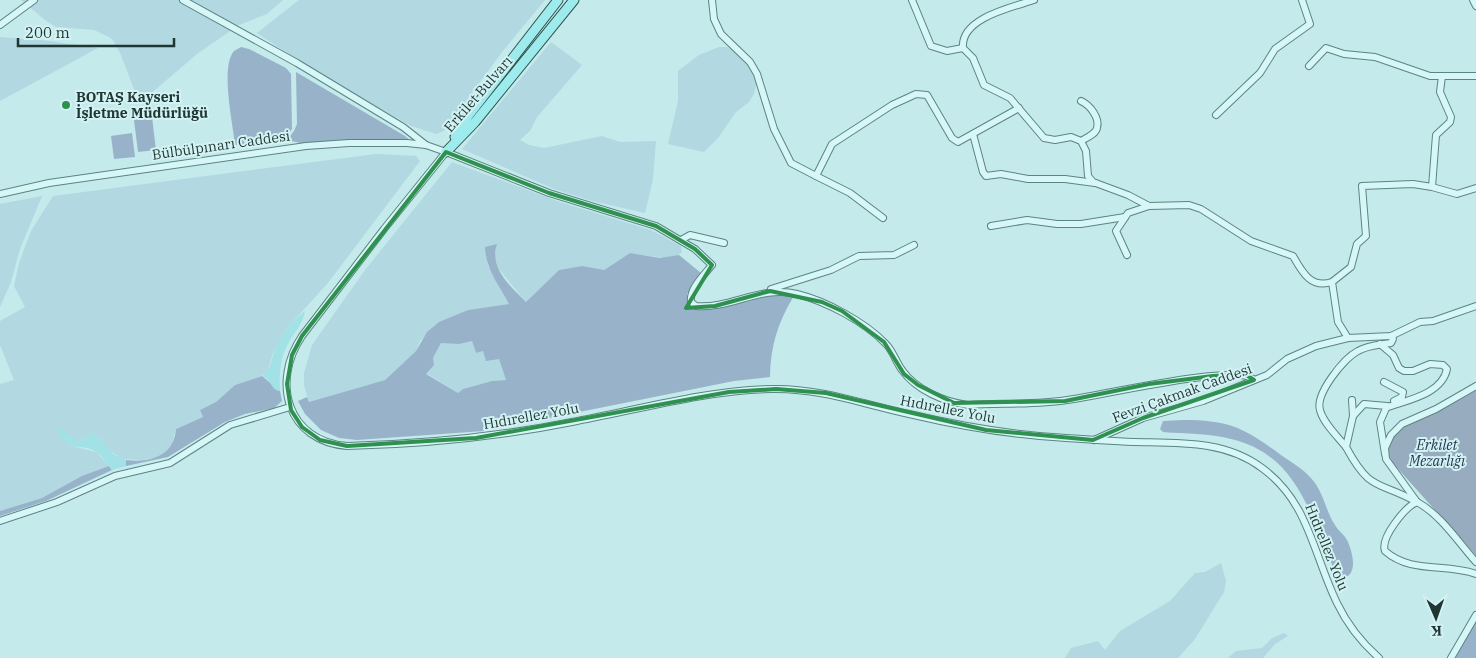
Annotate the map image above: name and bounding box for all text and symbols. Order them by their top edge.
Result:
scale bar [18,15,174,47]
text: 200 m [25,23,70,42]
street label: Erkilet Bulvarı [440,52,516,136]
place label: BOTAŞ Kayseri İşletme Müdürlüğü [76,88,208,122]
marker: BOTAŞ Kayseri İşletme Müdürlüğü [60,99,72,111]
street label: Bülbülpınarı Caddesi [151,126,291,164]
street label: Fevzi Çakmak Caddesi [1110,359,1254,427]
street label: Hıdırellez Yolu [899,391,998,427]
street label: Hıdırellez Yolu [482,399,581,433]
park label: Erkilet Mezarlığı [1408,436,1466,470]
street label: Hıdrellez Yolu [1301,501,1353,594]
north arrow [1411,593,1461,643]
text: K [1431,622,1442,640]

